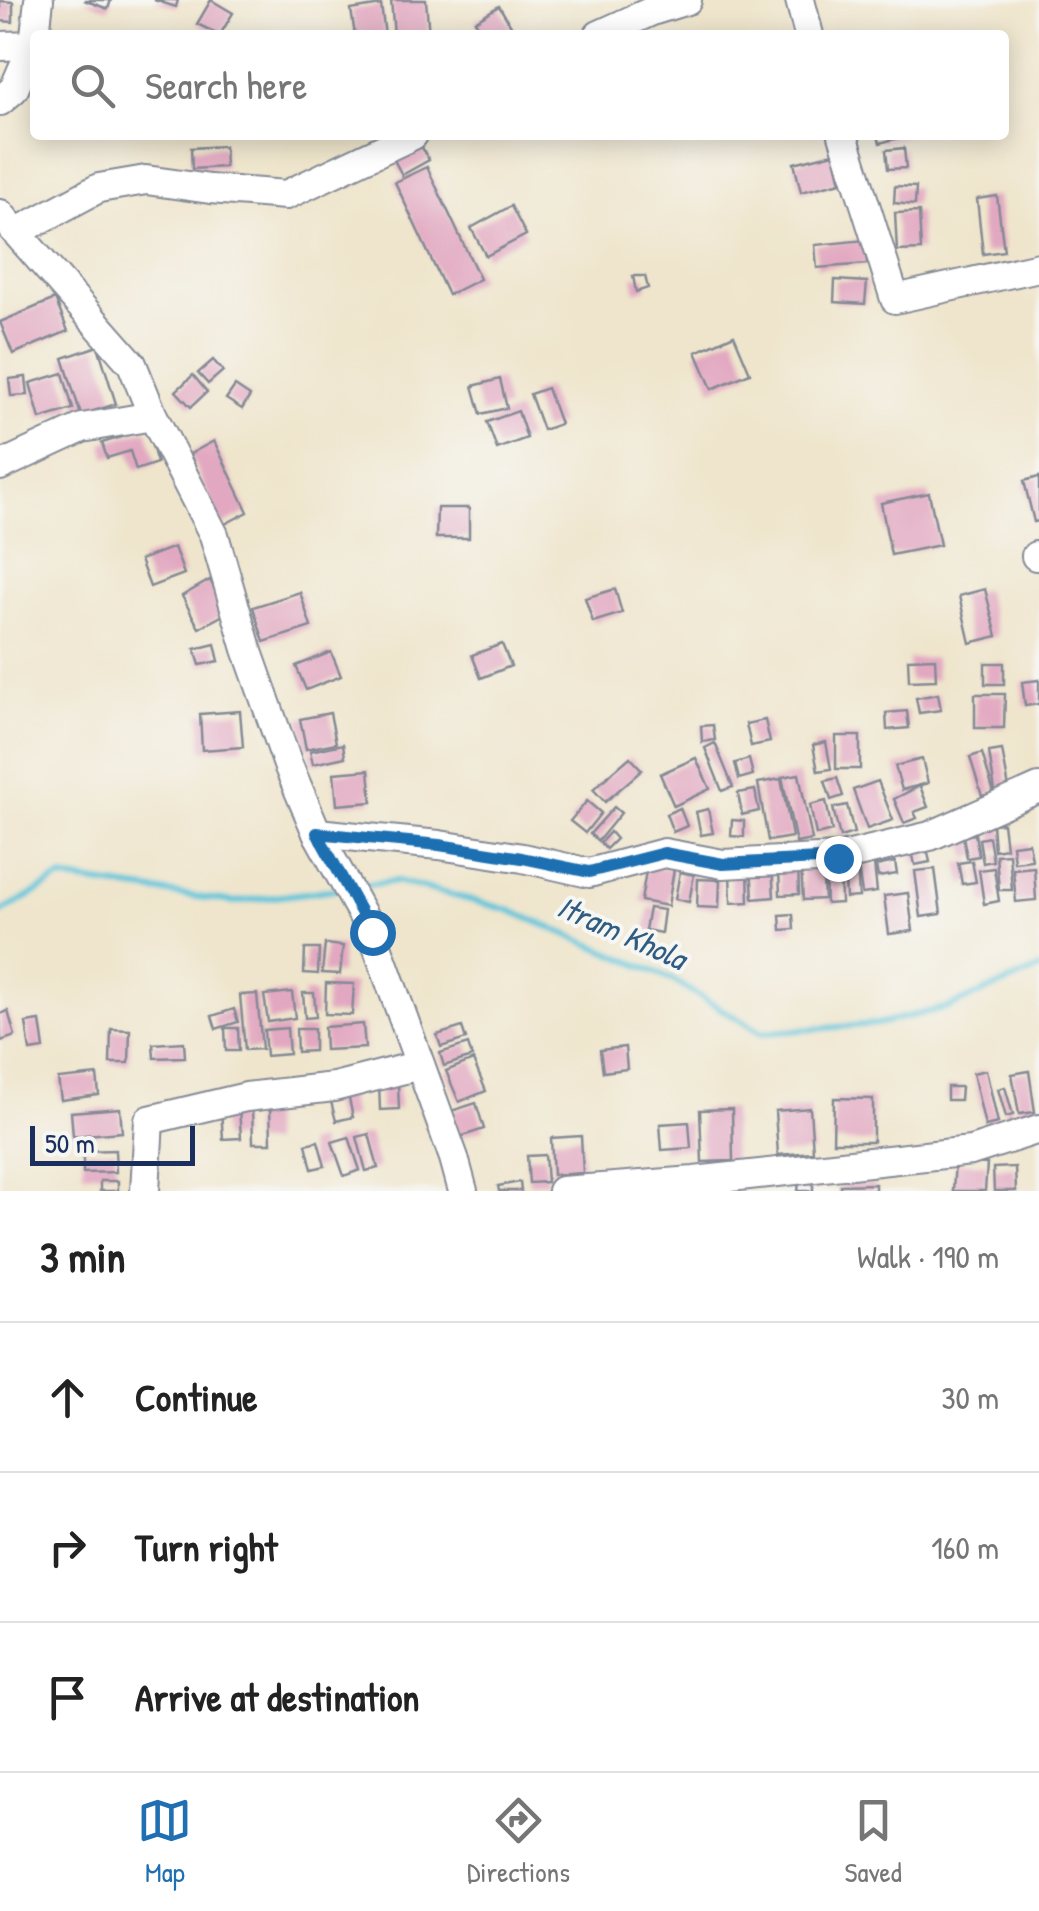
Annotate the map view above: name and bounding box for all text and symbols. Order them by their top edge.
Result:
search box [30,30,1009,140]
icon: search [65,58,120,113]
text: Search here [145,59,307,111]
route end [816,836,862,882]
water label: Itram Khola [551,885,696,981]
route start [350,910,396,956]
scale bar [30,1121,195,1166]
text: 50 m [45,1124,95,1162]
text: 3 min [40,1228,125,1285]
text: Walk · 190 m [857,1235,999,1278]
icon: ahead [40,1370,95,1425]
text: Continue [135,1371,257,1423]
text: 30 m [941,1376,999,1419]
icon: right [40,1520,95,1575]
text: Turn right [135,1521,278,1573]
text: 160 m [931,1526,999,1569]
icon: arrive [40,1670,95,1725]
text: Arrive at destination [135,1671,419,1723]
tab: Map [137,1793,192,1891]
tab: Directions [467,1793,570,1891]
tab: Saved [845,1793,902,1891]

